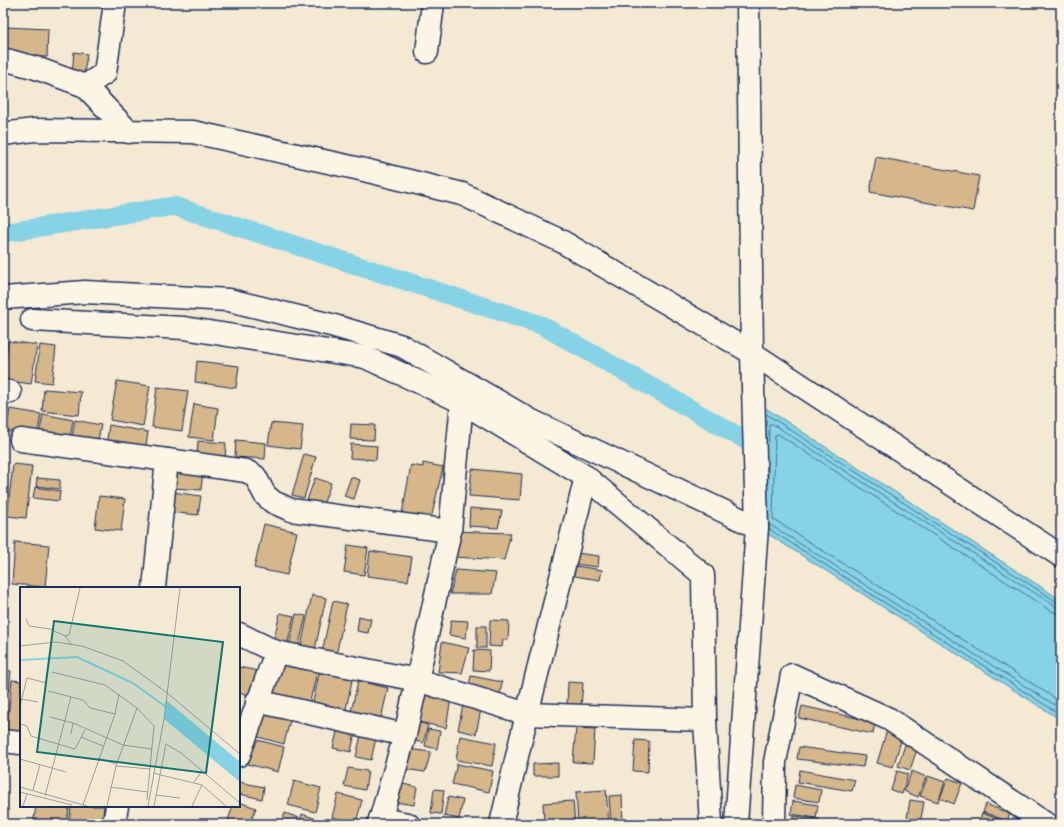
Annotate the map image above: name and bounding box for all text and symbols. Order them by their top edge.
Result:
inset map [20,587,240,807]

